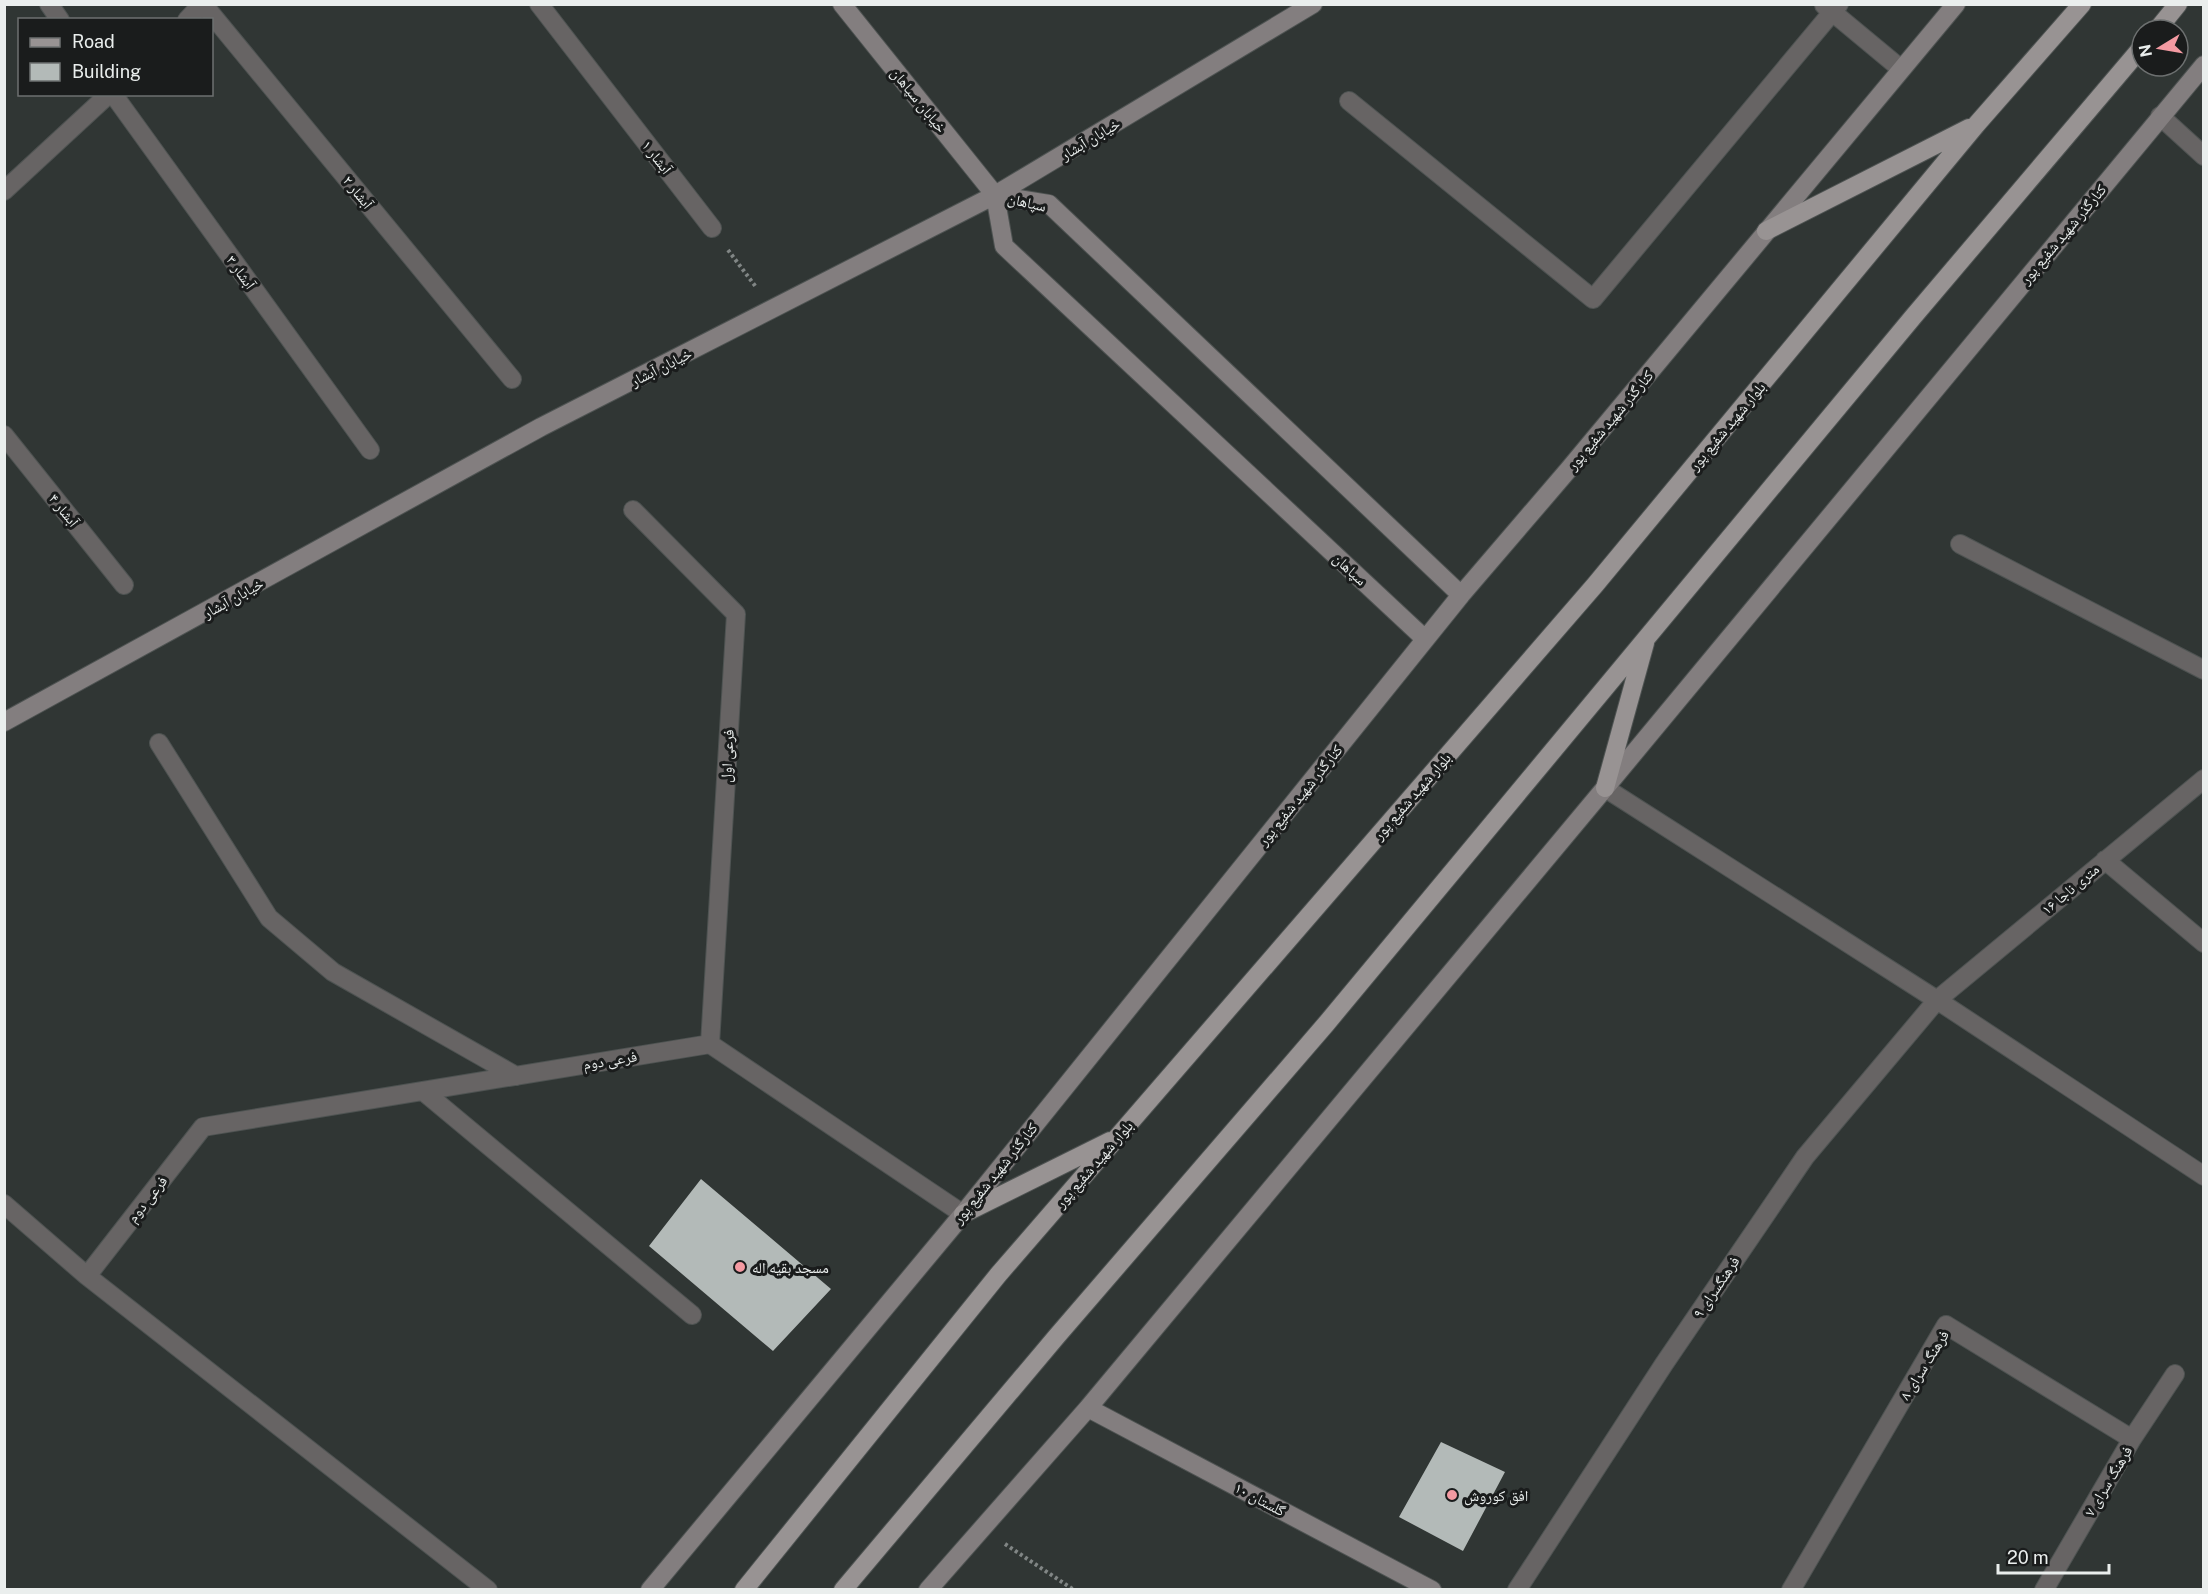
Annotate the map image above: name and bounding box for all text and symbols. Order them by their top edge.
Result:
legend [18,18,213,96]
north arrow [2130,18,2190,78]
text: Road [72,31,115,52]
text: N [2135,43,2156,59]
text: Building [72,61,141,82]
street label: خیابان سپاهان [886,64,951,137]
street label: خیابان آبشار [1056,114,1124,166]
street label: آبشار ۱ [638,137,676,179]
street label: آبشار ۲ [339,172,377,214]
street label: کنارگذر شهید شفیع پور [2016,181,2111,289]
street label: سپاهان [1006,189,1048,217]
street label: آبشار ۳ [222,252,260,294]
street label: خیابان آبشار [627,344,696,392]
street label: کنارگذر شهید شفیع پور [1563,367,1658,475]
street label: بلوار شهید شفیع پور [1685,379,1770,475]
street label: آبشار ۴ [45,490,83,532]
street label: سپاهان [1328,549,1370,590]
street label: خیابان آبشار [199,574,267,624]
street label: فرعی اول [717,729,739,783]
street label: کنارگذر شهید شفیع پور [1254,741,1347,851]
street label: بلوار شهید شفیع پور [1369,749,1456,845]
street label: ۱۶ متری ناجا [2038,860,2104,919]
street label: فرعی دوم [582,1047,639,1075]
street label: بلوار شهید شفیع پور [1051,1117,1138,1213]
street label: کنارگذر شهید شفیع پور [949,1119,1042,1229]
street label: فرعی دوم [124,1172,172,1227]
street label: فرهنگسرای ۹ [1689,1253,1744,1322]
place label: مسجد بقیه اله [752,1259,829,1276]
marker: مسجد بقیه اله [733,1260,747,1274]
street label: فرهنگ سرای ۸ [1896,1327,1954,1404]
street label: فرهنگ سرای ۷ [2080,1443,2137,1520]
street label: گلستان ۱۰ [1231,1479,1289,1521]
place label: افق کوروش [1464,1487,1528,1506]
marker: افق کوروش [1445,1488,1459,1502]
scale bar [1998,1537,2109,1575]
text: 20 m [2007,1547,2049,1568]

